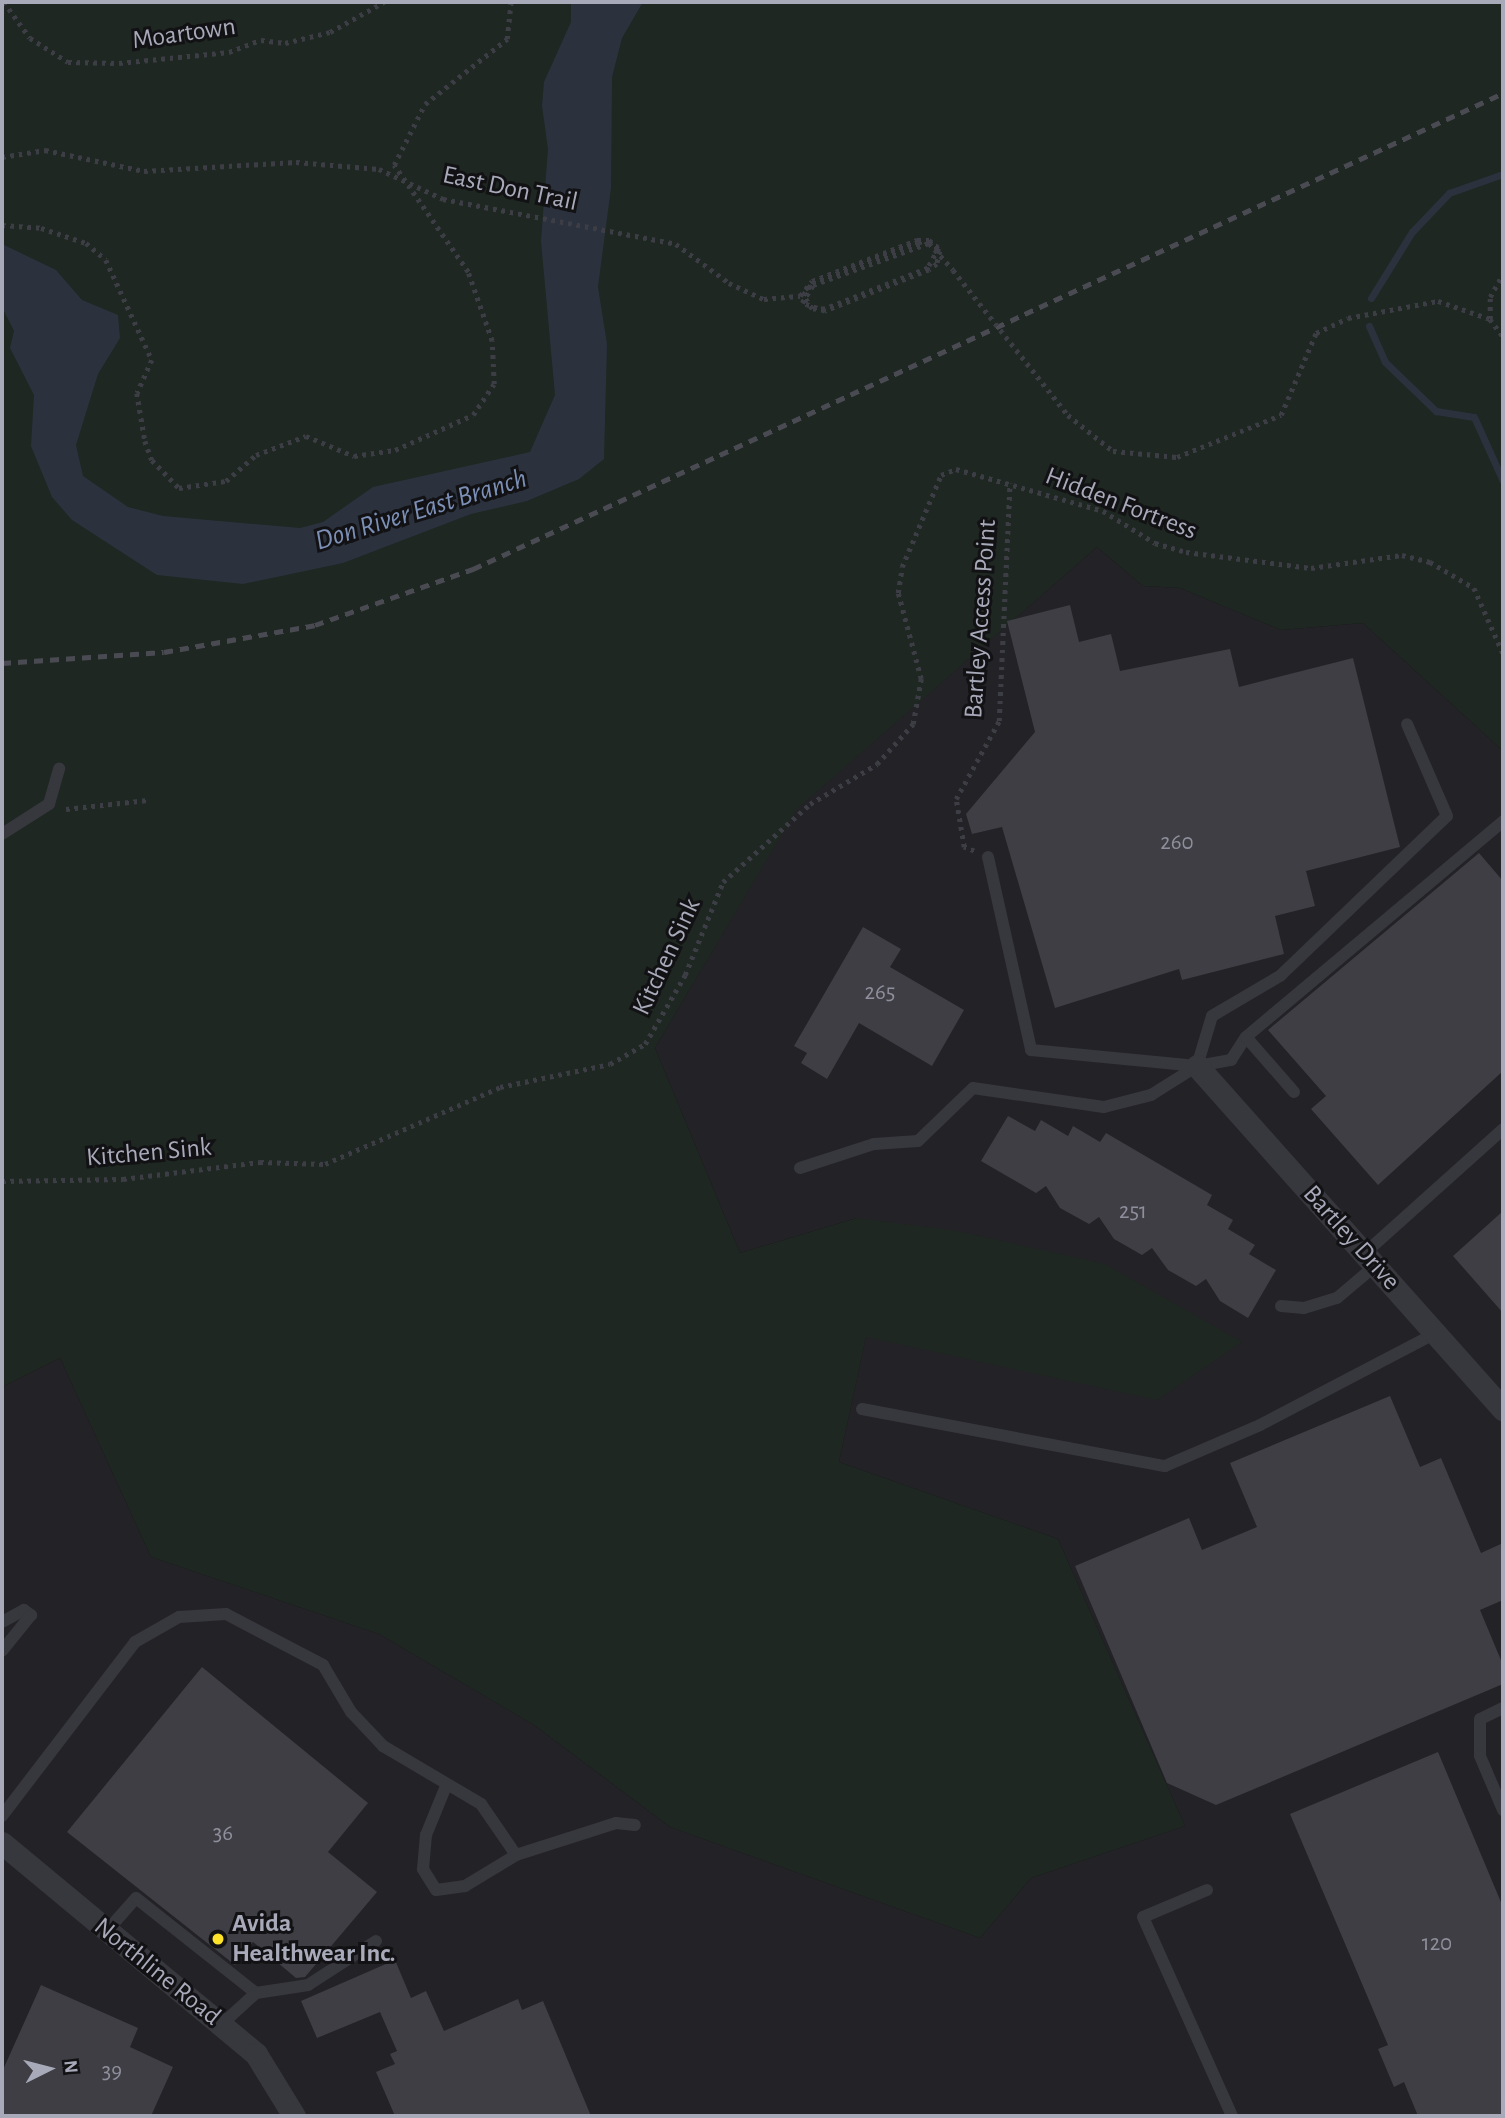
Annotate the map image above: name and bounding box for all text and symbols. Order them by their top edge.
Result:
street label: Moartown [130,11,238,57]
street label: East Don Trail [440,159,580,219]
street label: Hidden Fortress [1041,461,1201,547]
water label: Don River East Branch [311,462,531,558]
street label: Bartley Access Point [958,518,1004,720]
house number: 260 [1160,829,1194,857]
street label: Kitchen Sink [626,894,708,1020]
house number: 265 [865,979,895,1007]
street label: Kitchen Sink [85,1132,213,1174]
street label: Bartley Drive [1296,1179,1406,1297]
house number: 251 [1119,1198,1147,1226]
house number: 36 [213,1820,233,1848]
place label: Avida Healthwear Inc. [232,1908,396,1969]
street label: Northline Road [87,1911,227,2033]
house number: 120 [1422,1930,1452,1958]
marker: Avida Healthwear Inc. [210,1931,226,1947]
north arrow [14,2034,84,2104]
house number: 39 [102,2058,122,2086]
text: N [60,2059,81,2074]

